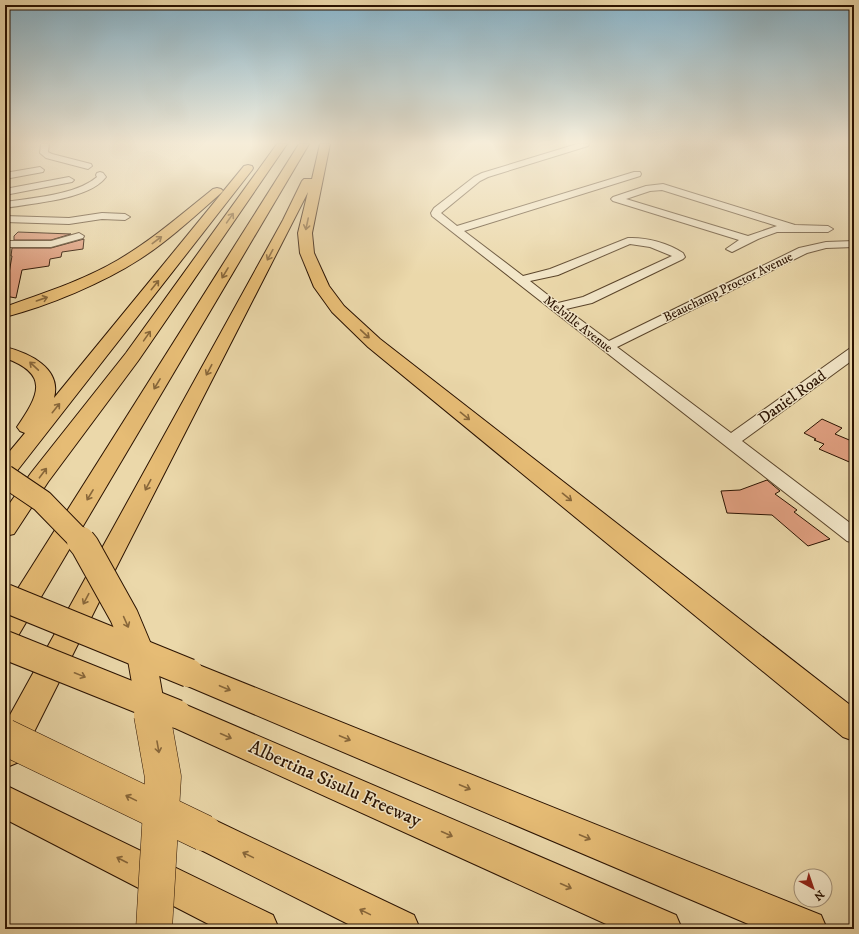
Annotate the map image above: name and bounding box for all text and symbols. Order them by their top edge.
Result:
one-way arrow [226,212,234,223]
one-way arrow [303,217,311,230]
one-way arrow [151,236,162,244]
one-way arrow [266,249,274,261]
street label: Beauchamp Proctor Avenue [661,249,795,325]
one-way arrow [221,267,229,278]
one-way arrow [150,279,159,290]
street label: Melville Avenue [540,292,616,356]
one-way arrow [35,295,47,303]
one-way arrow [360,329,370,339]
one-way arrow [143,330,151,341]
one-way arrow [29,361,39,371]
one-way arrow [205,364,212,376]
street label: Daniel Road [754,366,830,428]
one-way arrow [153,378,161,390]
one-way arrow [51,402,60,413]
one-way arrow [460,412,471,421]
one-way arrow [39,467,47,478]
one-way arrow [143,478,151,490]
one-way arrow [85,489,93,501]
one-way arrow [561,493,572,502]
one-way arrow [82,593,90,605]
one-way arrow [123,615,130,627]
one-way arrow [74,672,86,680]
one-way arrow [219,684,231,692]
one-way arrow [219,733,231,740]
one-way arrow [339,734,351,742]
street label: Albertina Sisulu Freeway [245,736,426,833]
one-way arrow [154,740,162,753]
one-way arrow [459,784,471,792]
one-way arrow [125,794,137,801]
one-way arrow [441,831,453,838]
one-way arrow [579,834,591,841]
one-way arrow [243,851,255,858]
one-way arrow [116,856,128,863]
north arrow [793,868,833,908]
one-way arrow [560,883,572,891]
text: N [811,887,827,903]
one-way arrow [359,908,371,915]

